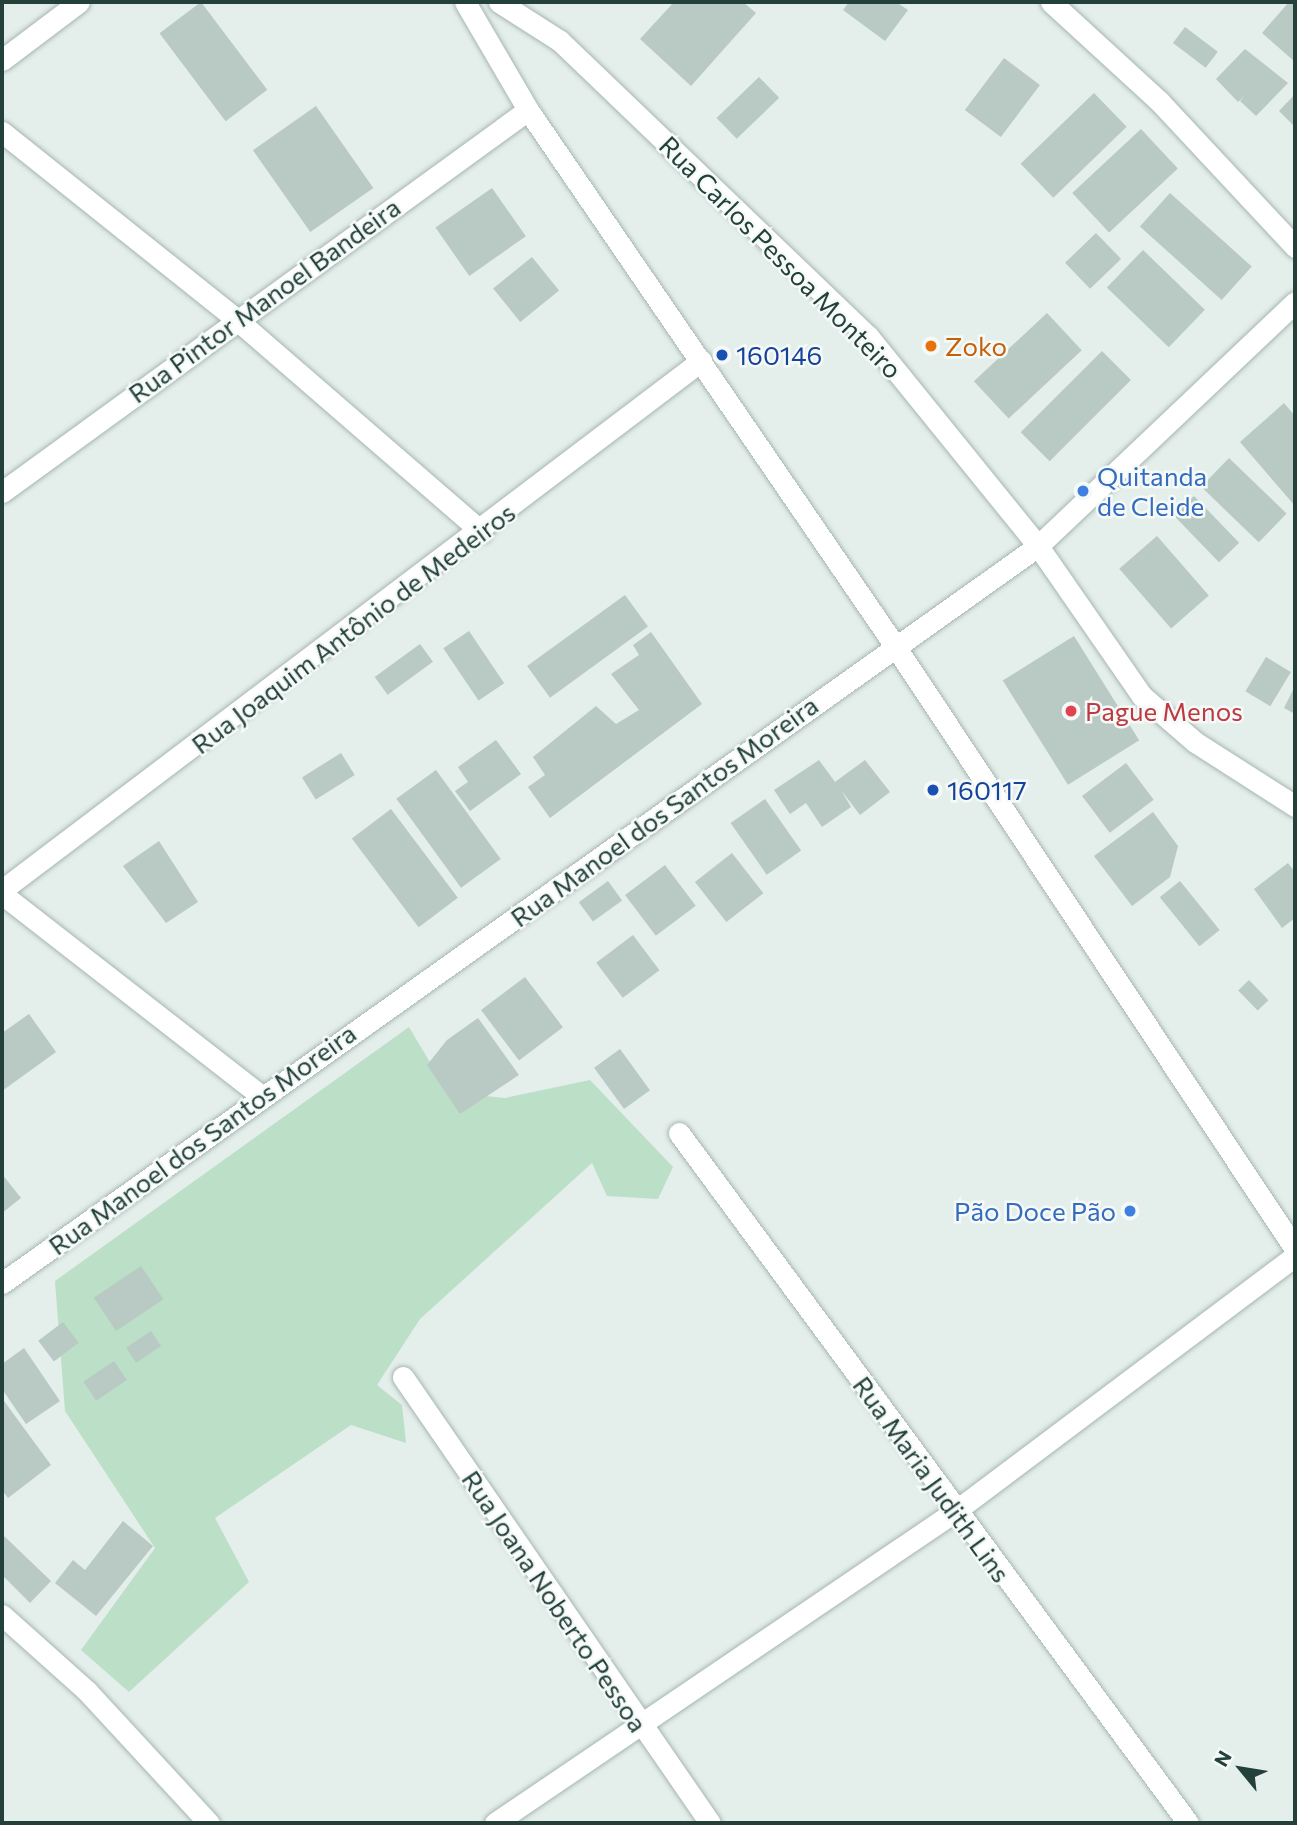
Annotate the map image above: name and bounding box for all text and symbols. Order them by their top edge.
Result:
street label: Rua Carlos Pessoa Monteiro [653,129,909,385]
street label: Rua Pintor Manoel Bandeira [122,191,406,409]
place label: Zoko [945,330,1007,362]
marker: Zoko [923,338,939,354]
place label: 160146 [736,339,822,371]
marker: 160146 [714,347,730,363]
place label: Quitanda de Cleide [1097,460,1207,522]
marker: Quitanda de Cleide [1075,483,1091,499]
street label: Rua Joaquim Antônio de Medeiros [185,496,521,760]
street label: Rua Manoel dos Santos Moreira [504,689,824,933]
place label: Pague Menos [1085,695,1243,727]
marker: Pague Menos [1063,703,1079,719]
place label: 160117 [947,774,1027,806]
marker: 160117 [925,782,941,798]
street label: Rua Manoel dos Santos Moreira [42,1017,362,1261]
place label: Pão Doce Pão [954,1195,1116,1227]
marker: Pão Doce Pão [1122,1203,1138,1219]
street label: Rua Maria Judith Lins [847,1370,1017,1588]
street label: Rua Joana Noberto Pessoa [456,1464,654,1738]
north arrow [1206,1734,1276,1804]
text: N [1209,1746,1236,1770]

